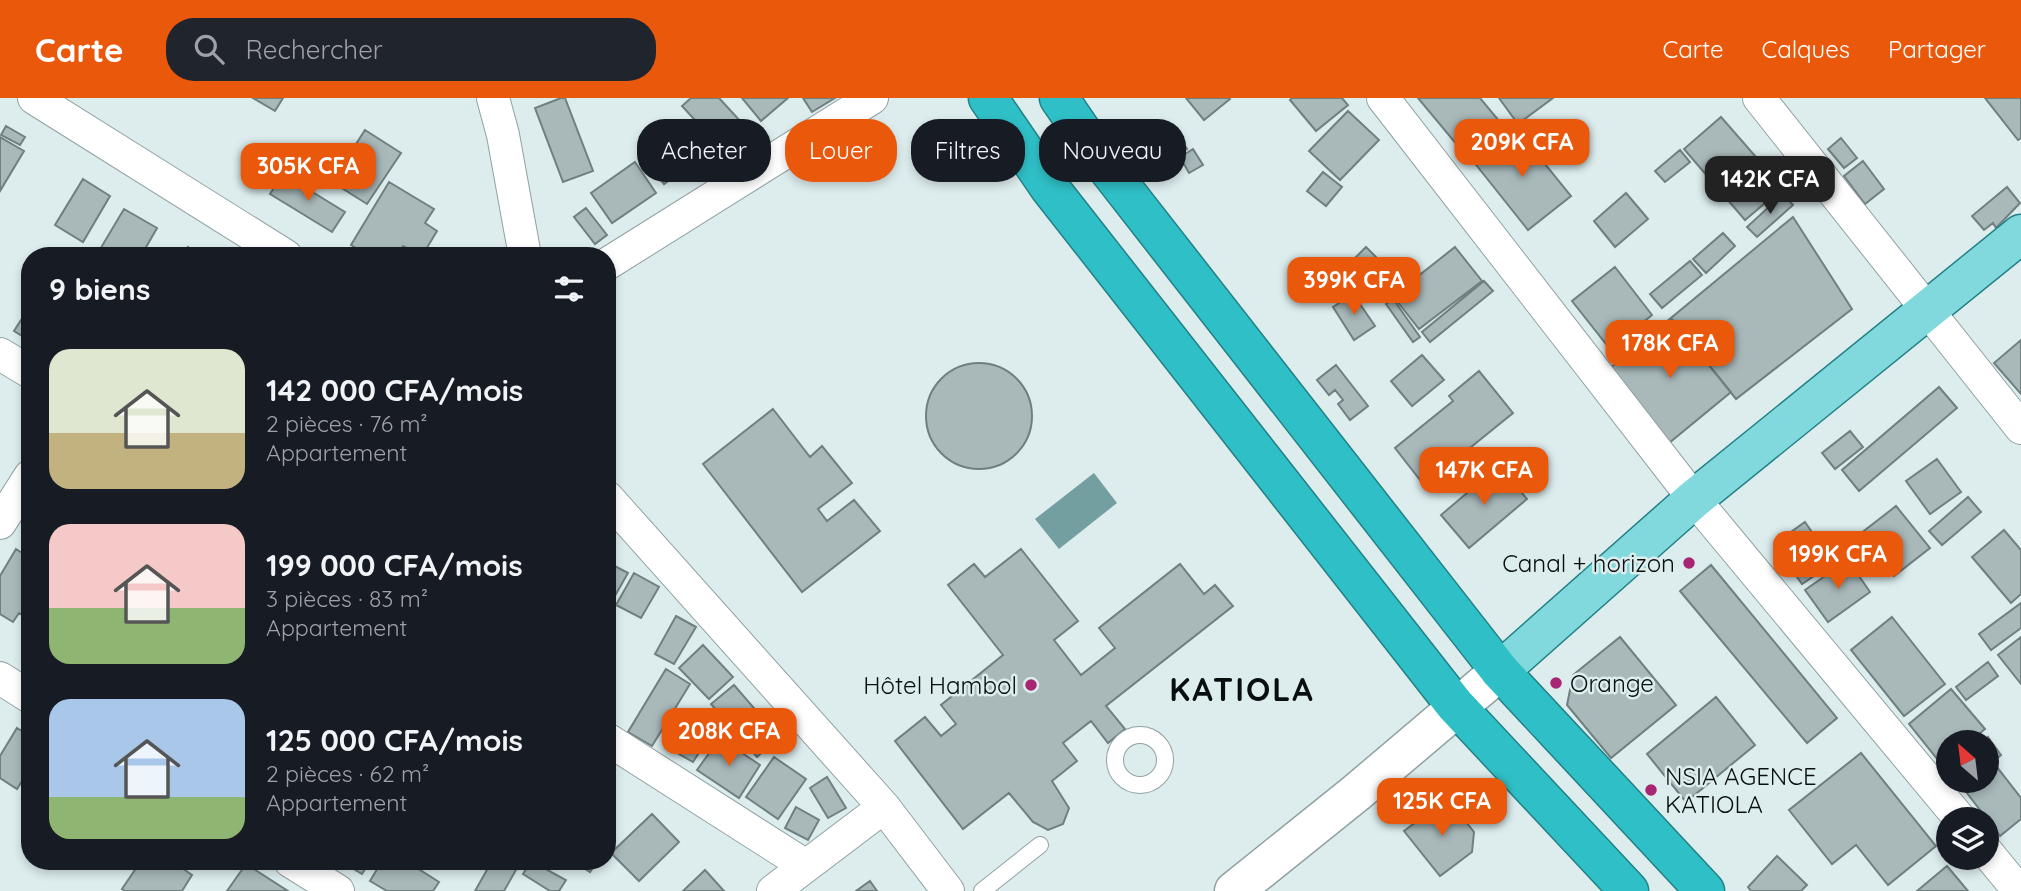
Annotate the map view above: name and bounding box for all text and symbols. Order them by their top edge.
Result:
search box [166,18,656,81]
text: Carte [35,29,124,70]
icon: search [190,30,228,68]
text: Rechercher [246,33,383,66]
text: Carte [1662,34,1724,64]
text: Calques [1762,34,1850,64]
text: Partager [1888,34,1986,64]
chip: Acheter [637,119,771,182]
chip: Louer [785,119,897,182]
chip: Filtres [911,119,1025,182]
chip: Nouveau [1039,119,1186,182]
pin: 209K CFA [1450,120,1594,179]
text: 209K CFA [1470,127,1574,156]
pin: 305K CFA [236,144,380,203]
text: 305K CFA [257,151,359,180]
pin: 142K CFA [1698,156,1842,216]
text: 142K CFA [1721,164,1819,193]
pin: 399K CFA [1282,258,1426,317]
text: 399K CFA [1303,265,1405,294]
text: 9 biens [49,270,150,308]
icon: filters [550,270,588,308]
pin: 178K CFA [1598,320,1742,380]
text: 178K CFA [1622,328,1719,357]
text: 142 000 CFA/mois [266,371,523,409]
icon: home [105,377,189,461]
text: 2 pièces · 76 m² [266,409,428,438]
text: Appartement [266,438,407,467]
pin: 147K CFA [1412,448,1556,507]
text: 147K CFA [1435,455,1533,484]
pin: 199K CFA [1766,532,1910,591]
text: 199K CFA [1789,539,1887,568]
text: 199 000 CFA/mois [266,546,523,584]
place label: Canal + horizon [1502,548,1675,578]
icon: home [105,552,189,636]
marker: Canal + horizon [1681,555,1697,571]
text: 3 pièces · 83 m² [266,584,428,613]
text: Appartement [266,613,407,642]
place label: Orange [1570,668,1654,698]
district label: KATIOLA [1169,669,1315,709]
place label: Hôtel Hambol [863,670,1017,700]
marker: Orange [1548,675,1564,691]
marker: Hôtel Hambol [1023,677,1039,693]
pin: 208K CFA [657,708,801,768]
text: 208K CFA [678,716,780,745]
text: 125 000 CFA/mois [266,721,523,759]
icon: home [105,727,189,811]
north arrow [1936,730,1998,793]
map controls [1936,730,1999,870]
text: 2 pièces · 62 m² [266,759,429,788]
place label: NSIA AGENCE KATIOLA [1665,761,1817,819]
pin: 125K CFA [1370,778,1514,838]
marker: NSIA AGENCE KATIOLA [1643,782,1659,798]
text: 125K CFA [1393,786,1491,815]
text: Appartement [266,788,407,817]
button: layers [1936,807,1999,870]

